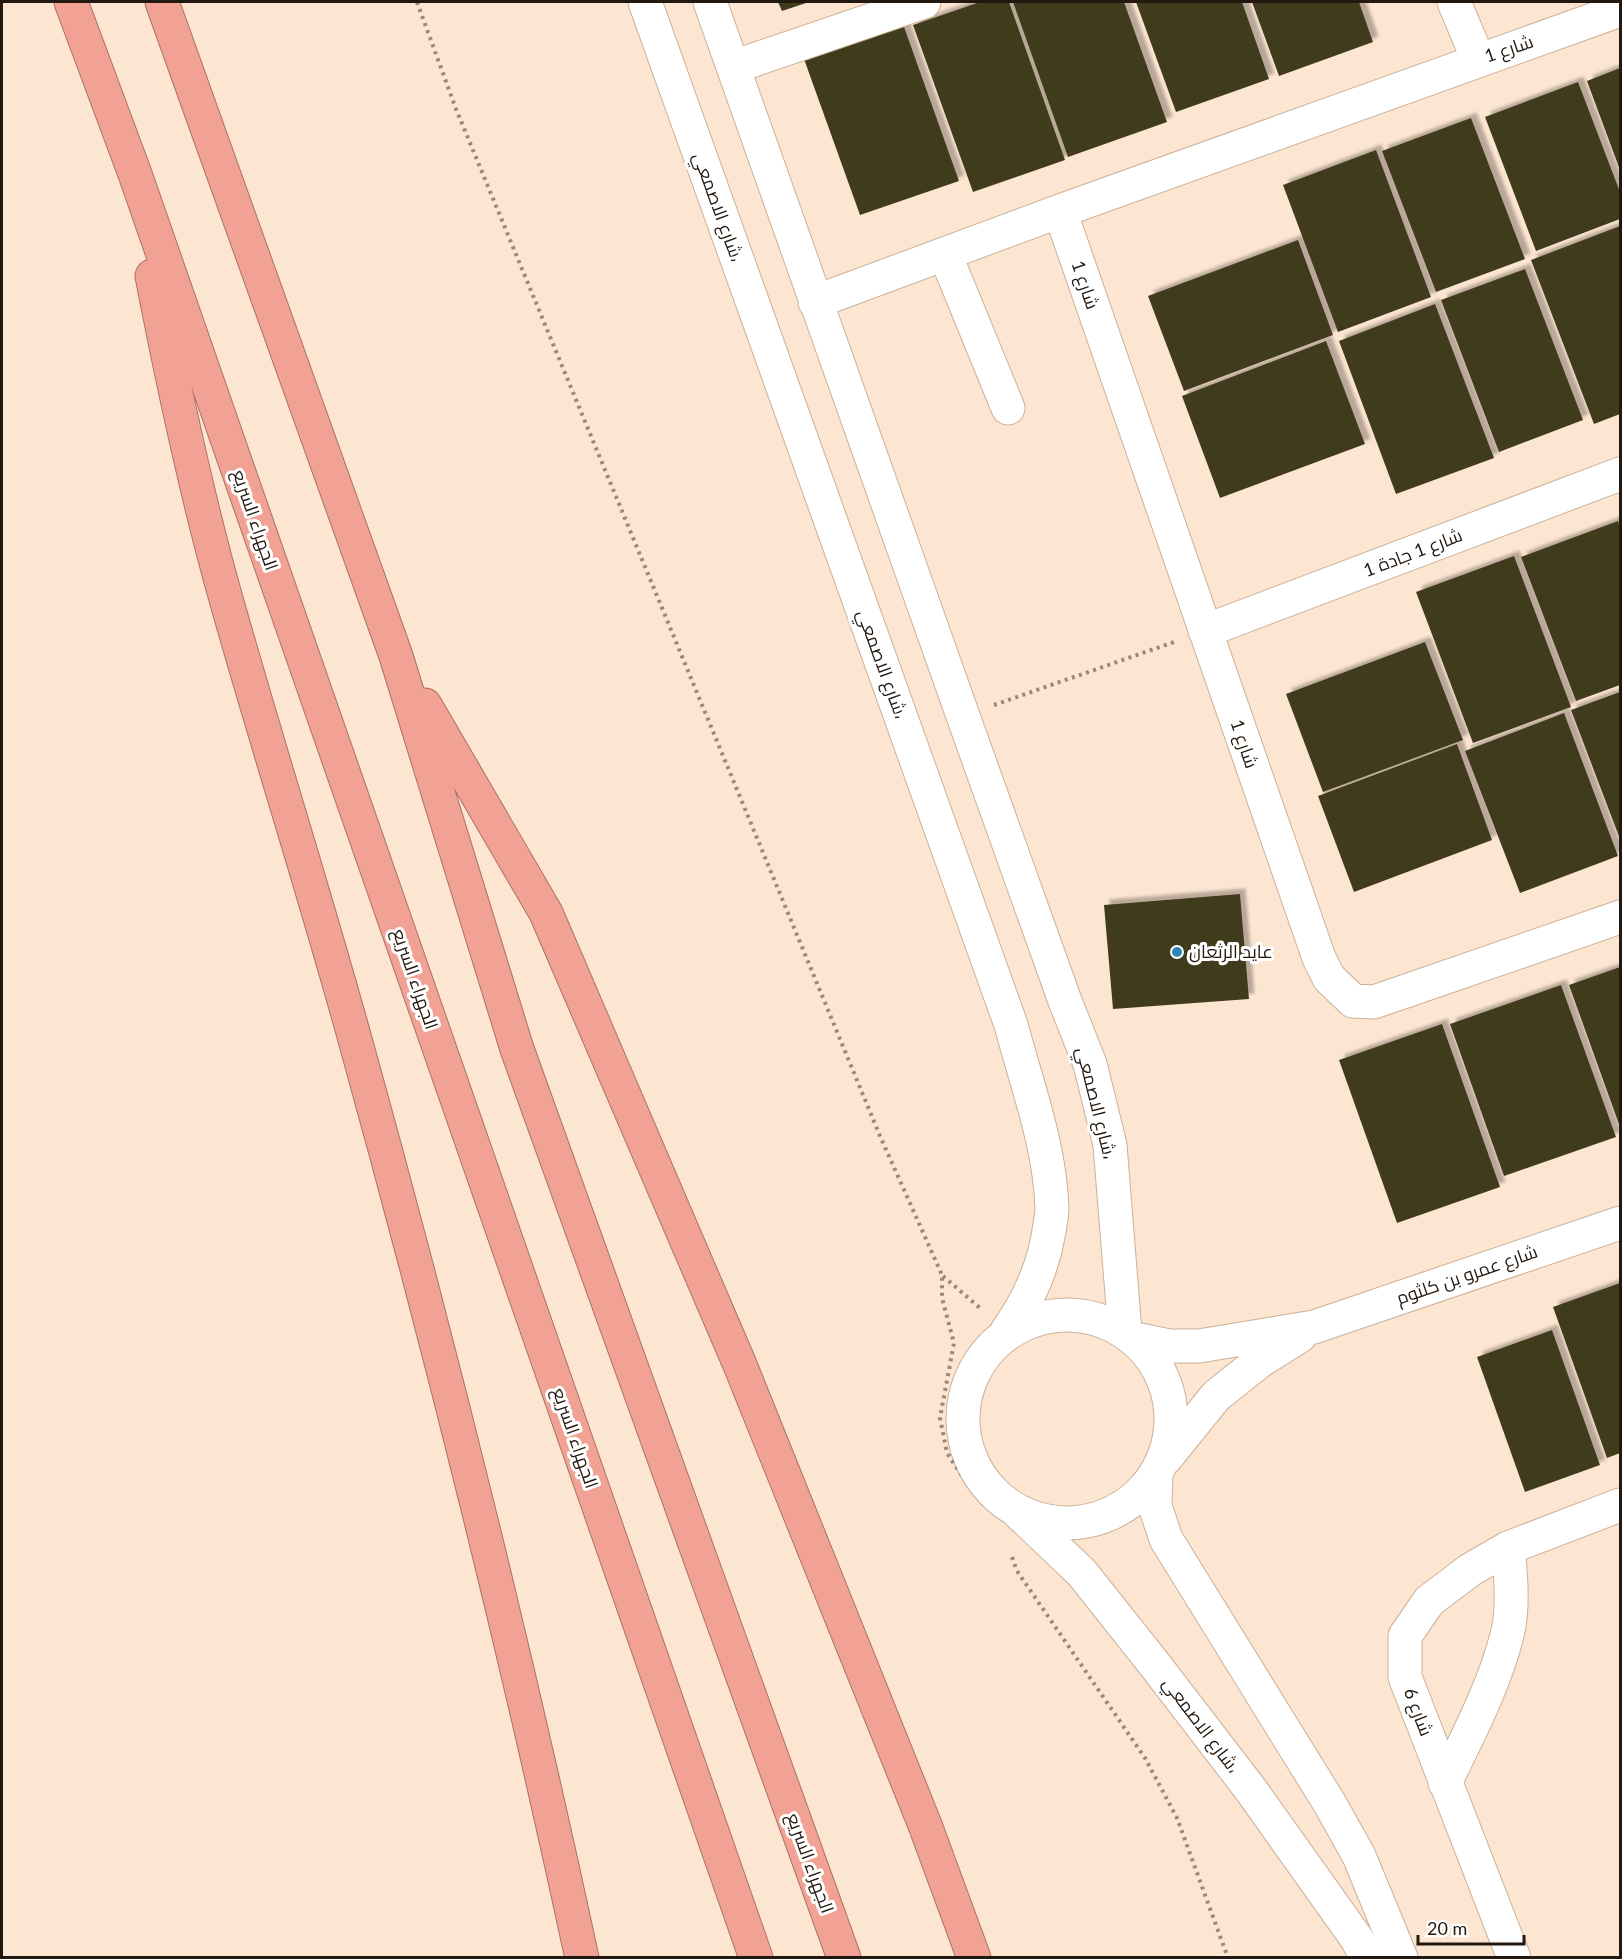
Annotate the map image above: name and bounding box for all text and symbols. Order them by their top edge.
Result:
street label: شارع 1 [1481,30,1537,68]
street label: شارع الاصمعي، [685,149,749,265]
street label: شارع 1 [1066,257,1104,313]
street label: الجهراء السريع [227,466,283,574]
street label: شارع 1 جادة 1 [1360,523,1466,583]
street label: شارع الاصمعي، [849,606,913,722]
street label: شارع 1 [1225,716,1263,772]
street label: الجهراء السريع [387,925,443,1033]
place label: عايد الرثعان [1189,940,1273,963]
marker: عايد الرثعان [1170,945,1184,959]
street label: شارع الاصمعي، [1069,1045,1121,1162]
street label: شارع عمرو بن كلثوم [1393,1240,1541,1310]
street label: الجهراء السريع [547,1384,603,1492]
street label: شارع الاصمعي، [1155,1672,1245,1779]
street label: شارع 6 [1398,1684,1438,1740]
street label: الجهراء السريع [781,1809,839,1917]
scale bar [1418,1908,1524,1946]
text: 20 m [1427,1917,1467,1939]

